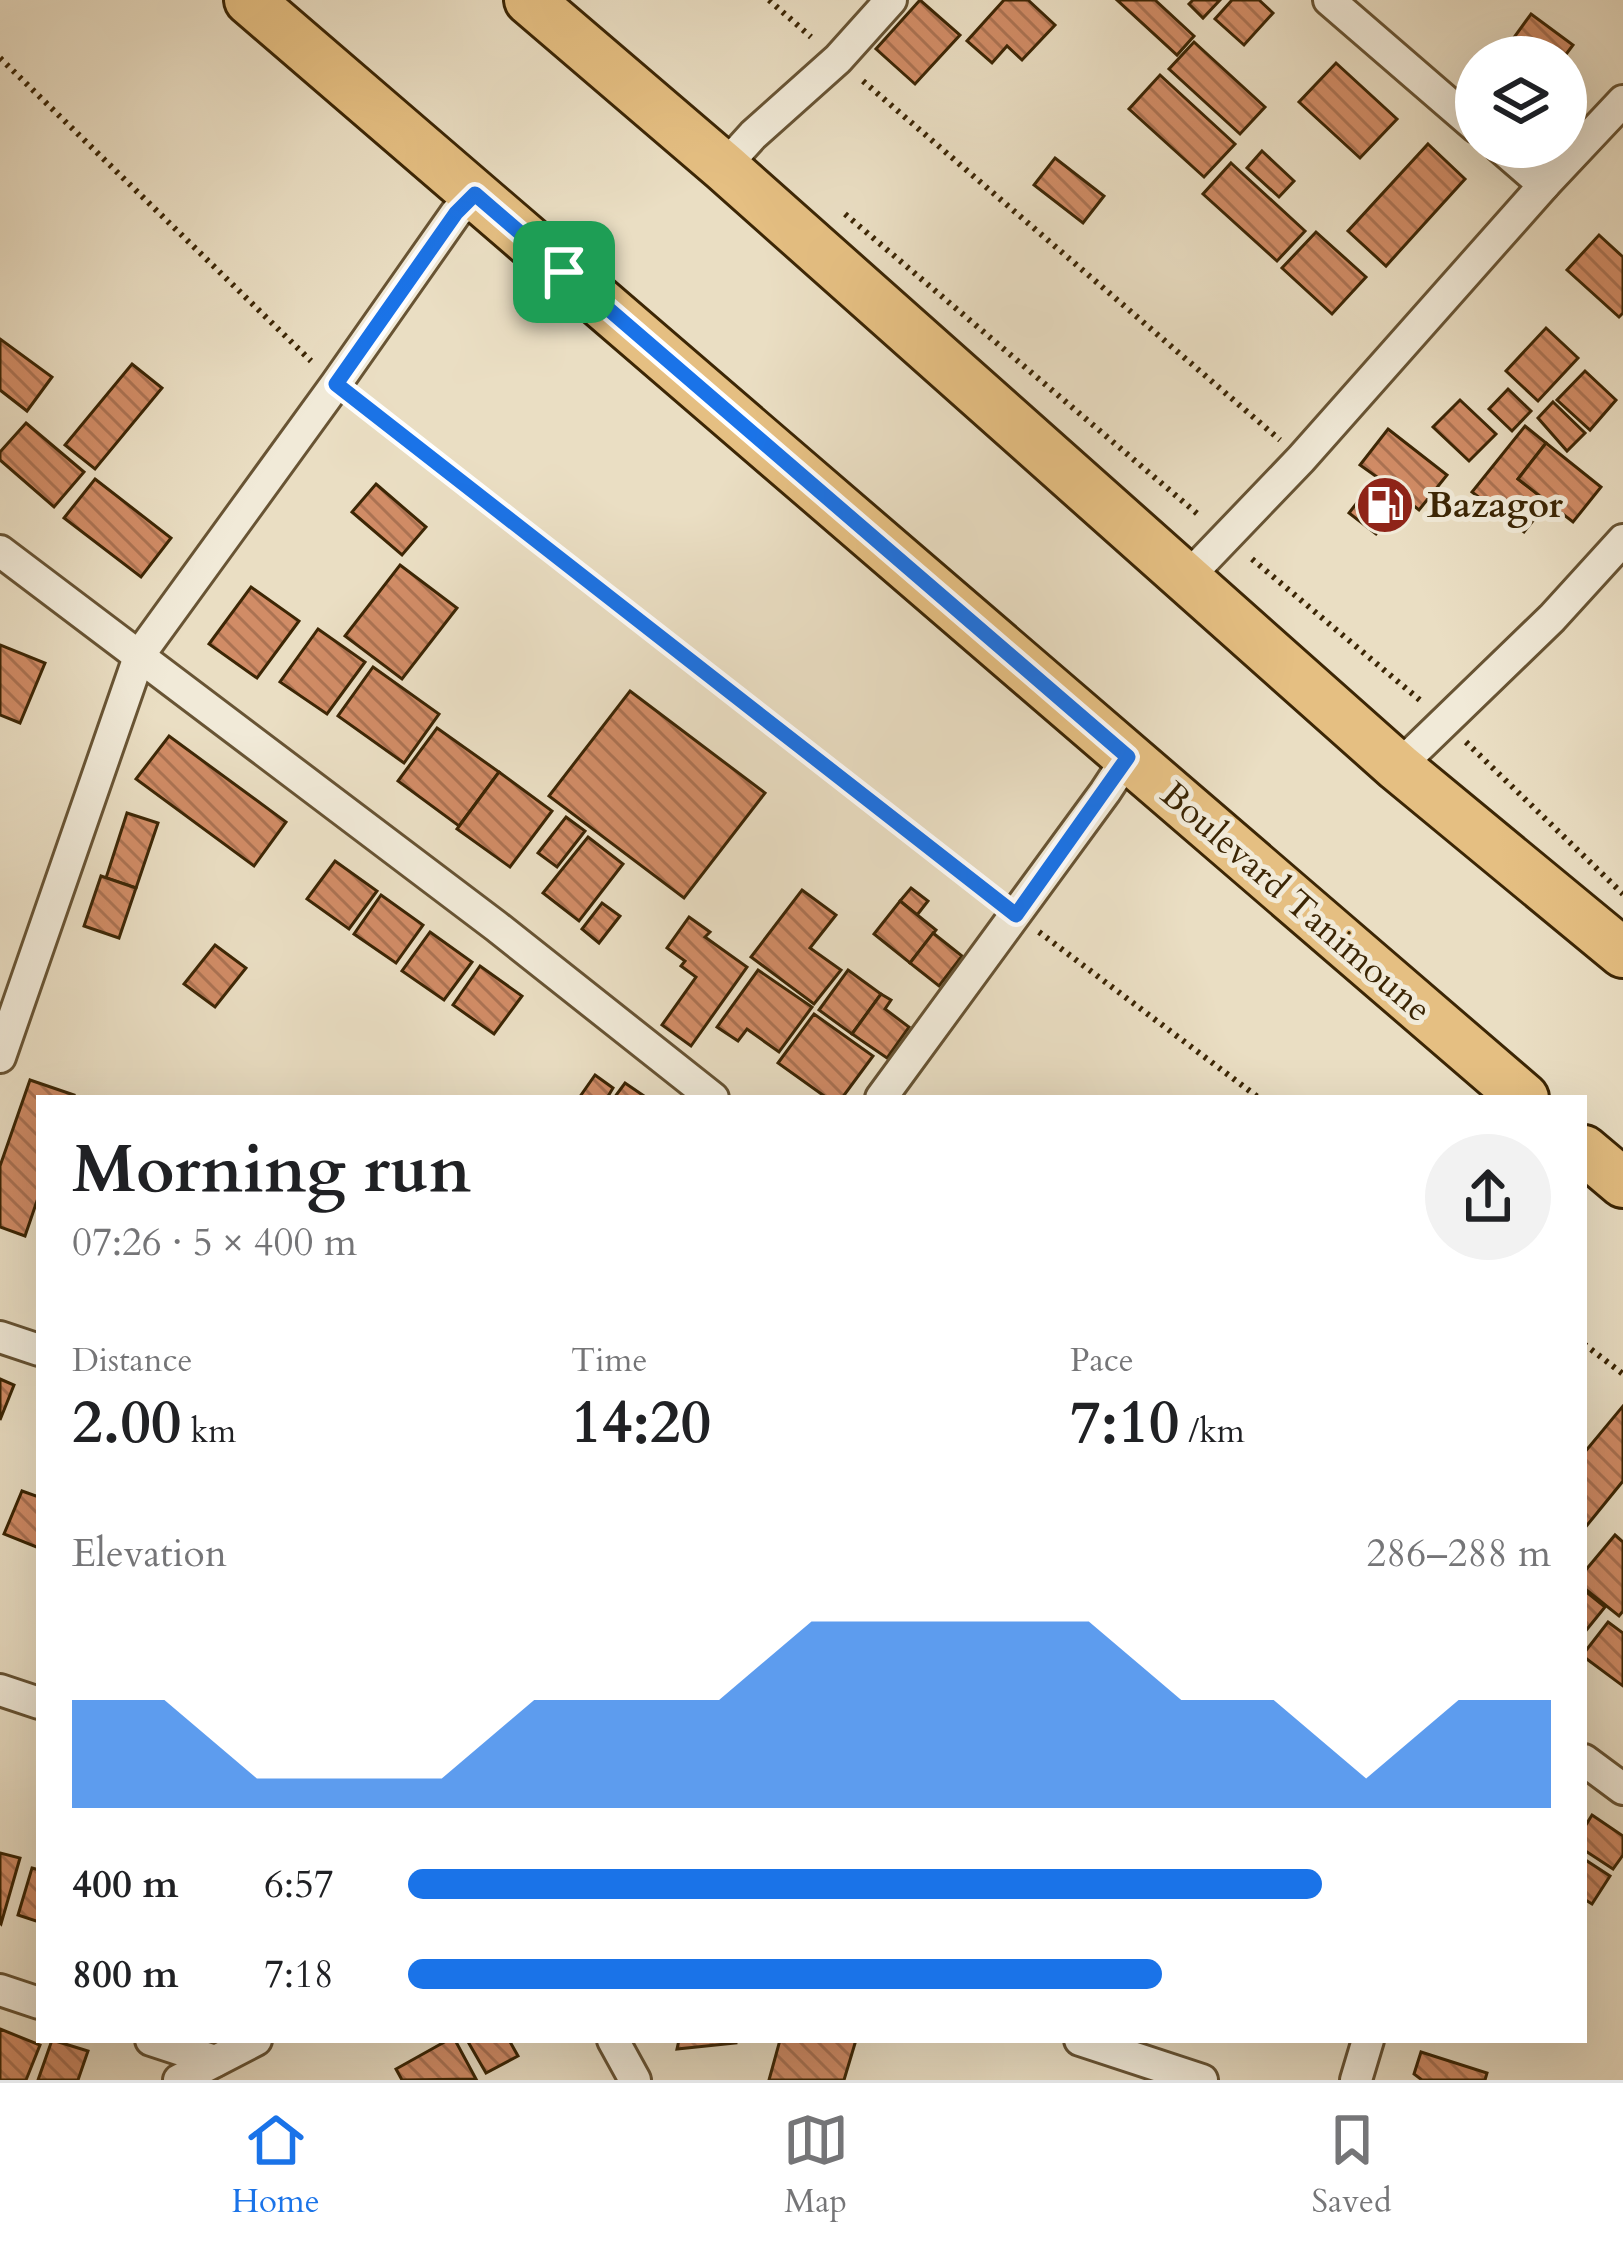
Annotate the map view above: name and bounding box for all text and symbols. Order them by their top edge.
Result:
map controls [1455,36,1587,168]
button: layers [1455,36,1587,168]
pin [513,221,615,323]
icon: arrive [531,239,597,305]
fuel station icon: Bazagor [1354,474,1416,536]
place label: Bazagor [1427,481,1564,530]
street label: Boulevard Tanimoune [1150,771,1442,1033]
text: Morning run [72,1126,471,1215]
button: share [1425,1134,1551,1260]
text: 07:26 · 5 × 400 m [72,1216,357,1269]
text: Distance [72,1338,193,1383]
text: Time [571,1338,647,1383]
text: Pace [1070,1338,1134,1383]
text: 2.00 [72,1383,182,1464]
text: 14:20 [571,1383,711,1464]
text: 7:10 [1070,1383,1180,1464]
text: km [182,1409,236,1454]
text: /km [1180,1409,1245,1454]
text: Elevation [72,1527,227,1580]
text: 286–288 m [1366,1527,1551,1580]
text: 400 m [72,1858,178,1911]
text: 6:57 [264,1858,334,1911]
text: 800 m [72,1948,178,2001]
text: 7:18 [264,1948,334,2001]
tab: Home [231,2107,320,2224]
tab: Map [783,2107,849,2224]
tab: Saved [1312,2107,1392,2224]

